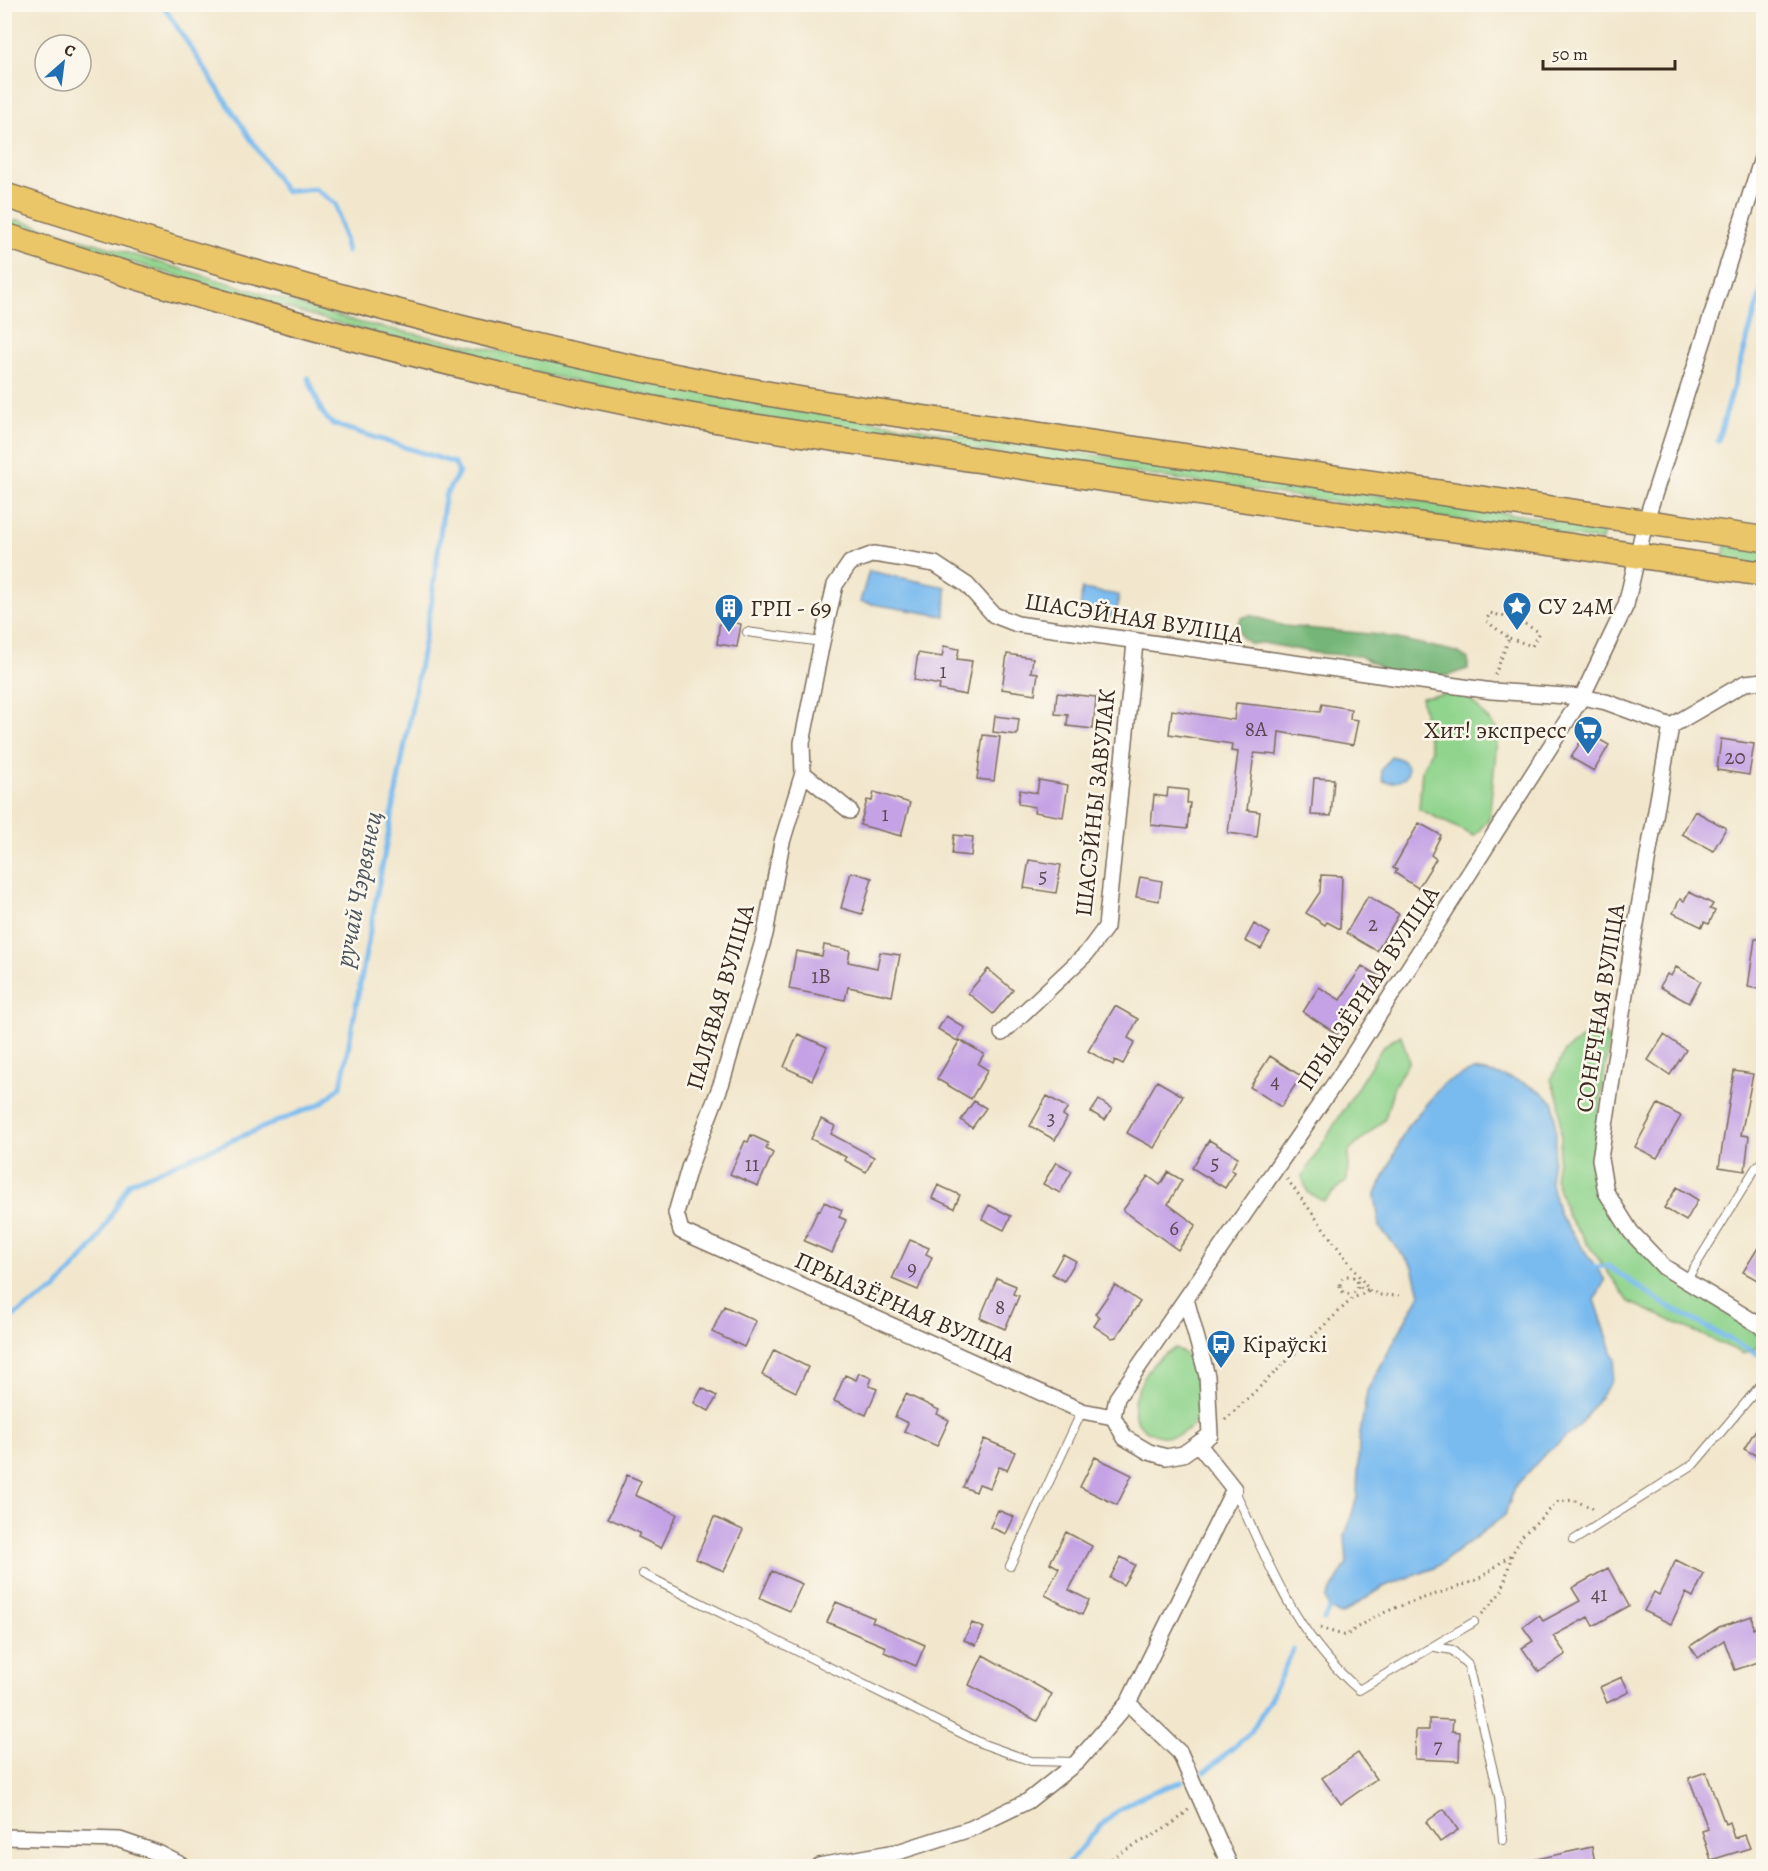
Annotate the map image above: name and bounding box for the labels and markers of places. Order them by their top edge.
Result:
place icon: СУ 24М [1501,590,1533,632]
place label: СУ 24М [1538,590,1614,622]
building icon: ГРП - 69 [713,592,745,634]
place label: ГРП - 69 [750,592,832,624]
place label: Хит! экспресс [1424,714,1567,746]
supermarket icon: Хит! экспресс [1572,714,1604,756]
bus stop icon: Кіраўскі [1205,1328,1237,1370]
place label: Кіраўскі [1242,1328,1327,1360]

